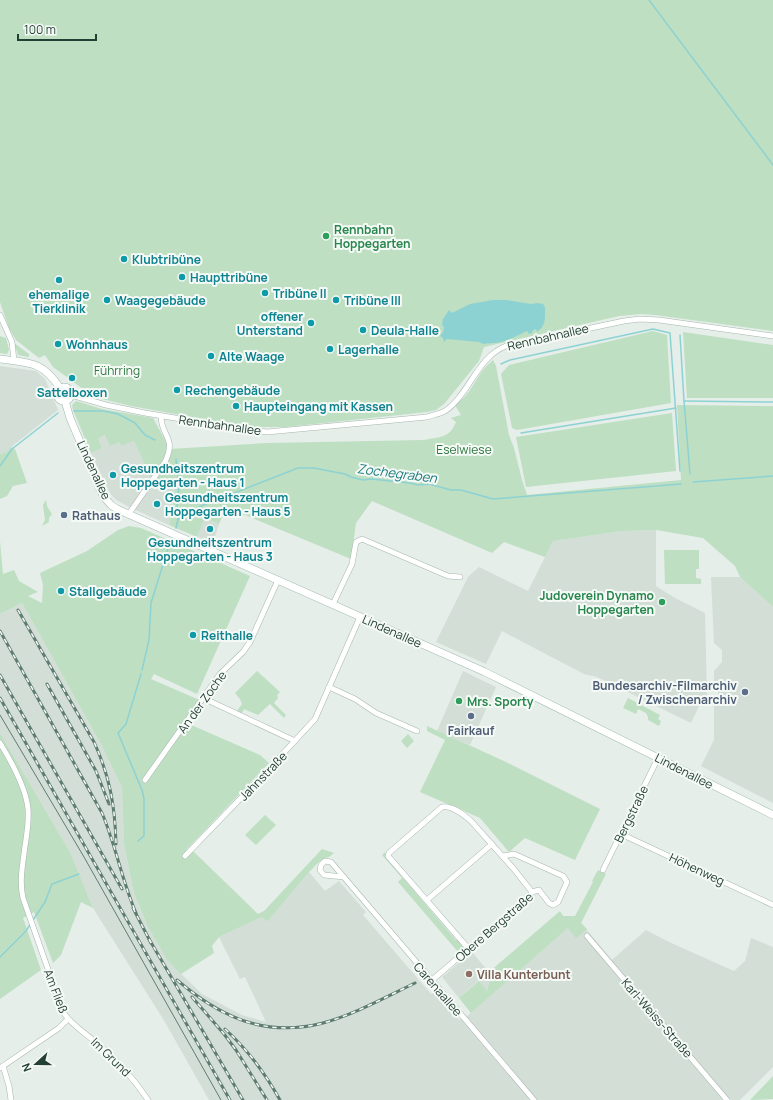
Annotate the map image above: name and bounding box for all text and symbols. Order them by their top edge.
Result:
scale bar [18,16,96,42]
text: 100 m [24,21,56,38]
place label: Rennbahn Hoppegarten [334,221,411,252]
marker: Rennbahn Hoppegarten [321,231,331,241]
place label: Klubtribüne [132,251,201,268]
marker: Klubtribüne [119,254,129,264]
place label: Haupttribüne [190,269,268,286]
marker: Haupttribüne [177,272,187,282]
marker: ehemalige Tierklinik [54,275,64,285]
place label: Tribüne II [273,285,327,302]
place label: ehemalige Tierklinik [29,286,89,317]
marker: Tribüne II [260,288,270,298]
place label: Waagegebäude [115,292,206,309]
place label: Tribüne III [344,292,401,309]
marker: Waagegebäude [102,295,112,305]
marker: Tribüne III [331,295,341,305]
place label: offener Unterstand [237,308,303,339]
marker: offener Unterstand [306,318,316,328]
street label: Rennbahnallee [506,319,590,355]
place label: Deula-Halle [371,322,439,339]
marker: Deula-Halle [358,325,368,335]
place label: Wohnhaus [66,336,128,353]
marker: Wohnhaus [53,339,63,349]
place label: Lagerhalle [338,341,399,358]
marker: Lagerhalle [325,344,335,354]
place label: Alte Waage [219,348,285,365]
marker: Alte Waage [206,351,216,361]
park label: Führring [94,362,140,379]
marker: Sattelboxen [67,373,77,383]
place label: Rechengebäude [185,382,280,399]
place label: Sattelboxen [37,384,107,401]
marker: Rechengebäude [172,385,182,395]
place label: Haupteingang mit Kassen [244,398,393,415]
marker: Haupteingang mit Kassen [231,401,241,411]
street label: Rennbahnallee [178,411,262,439]
street label: Lindenallee [73,438,115,502]
park label: Eselwiese [436,441,492,458]
water label: Zochegraben [356,459,439,487]
place label: Gesundheitszentrum Hoppegarten - Haus 1 [121,460,245,491]
marker: Gesundheitszentrum Hoppegarten - Haus 1 [108,470,118,480]
place label: Gesundheitszentrum Hoppegarten - Haus 5 [165,489,290,520]
marker: Gesundheitszentrum Hoppegarten - Haus 5 [152,499,162,509]
place label: Rathaus [72,507,121,524]
marker: Rathaus [59,510,69,520]
marker: Gesundheitszentrum Hoppegarten - Haus 3 [205,524,215,534]
place label: Gesundheitszentrum Hoppegarten - Haus 3 [147,534,273,565]
place label: Stallgebäude [69,583,147,600]
marker: Stallgebäude [56,586,66,596]
place label: Judoverein Dynamo Hoppegarten [539,587,654,618]
marker: Judoverein Dynamo Hoppegarten [657,597,667,607]
street label: Lindenallee [360,610,424,652]
place label: Reithalle [201,627,253,644]
marker: Reithalle [188,630,198,640]
street label: An der Zoche [174,667,230,737]
place label: Bundesarchiv-Filmarchiv / Zwischenarchiv [593,677,737,708]
marker: Bundesarchiv-Filmarchiv / Zwischenarchiv [740,687,750,697]
place label: Mrs. Sporty [467,693,534,710]
marker: Mrs. Sporty [454,696,464,706]
marker: Fairkauf [466,711,476,721]
place label: Fairkauf [448,722,495,739]
street label: Jahnstraße [235,748,291,804]
street label: Lindenallee [652,749,716,793]
street label: Bergstraße [610,783,652,845]
street label: Höhenweg [666,849,728,889]
street label: Obere Bergstraße [451,888,537,966]
street label: Carenaallee [410,958,466,1020]
street label: Am Fließ [40,966,72,1016]
place label: Villa Kunterbunt [477,966,571,983]
marker: Villa Kunterbunt [464,969,474,979]
street label: Karl-Weiss-Straße [618,974,696,1062]
street label: Im Grund [87,1034,135,1080]
north arrow [16,1044,56,1084]
text: N [18,1061,35,1074]

